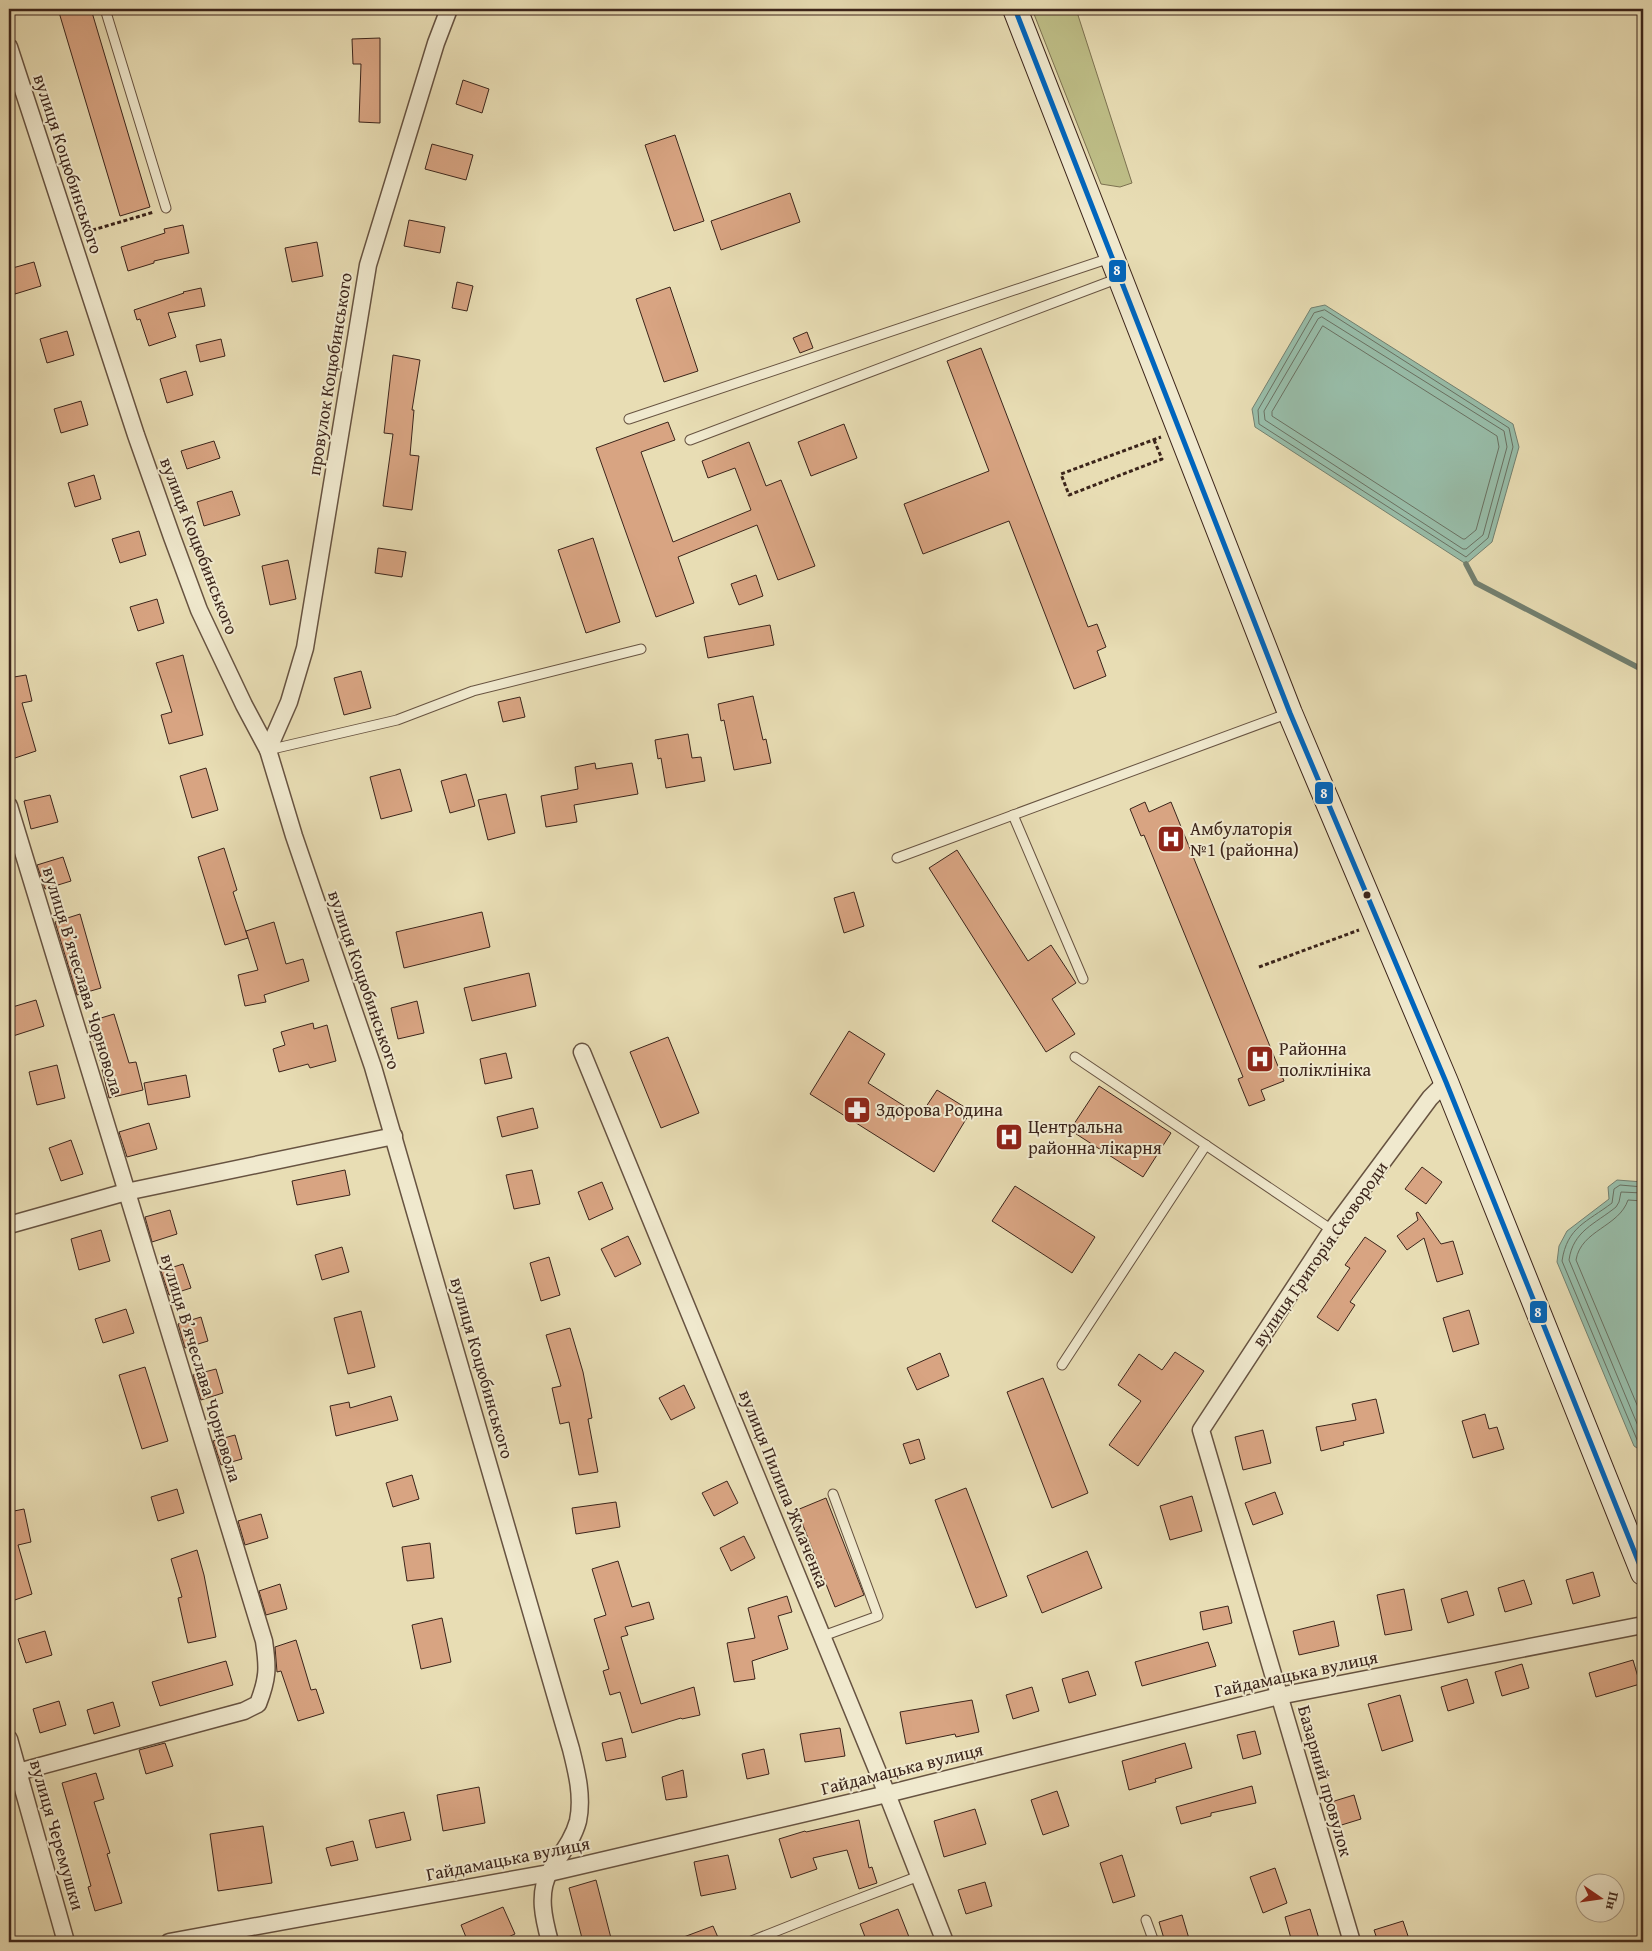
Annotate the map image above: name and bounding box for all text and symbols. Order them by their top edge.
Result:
street label: вулиця Коцюбинського [27,70,110,257]
line badge: 8 [1108,259,1127,283]
text: 8 [1113,260,1121,280]
street label: провулок Коцюбинського [300,270,359,477]
street label: вулиця Коцюбинського [153,453,246,638]
line badge: 8 [1314,781,1334,805]
text: 8 [1320,783,1328,803]
place label: Амбулаторія №1 (районна) [1190,815,1299,863]
hospital icon: Амбулаторія №1 (районна) [1156,824,1186,854]
street label: вулиця Вʼячеслава Чорновола [36,864,131,1099]
street label: вулиця Коцюбинського [321,887,408,1073]
unlabelled marker [1362,890,1372,900]
place label: Районна поліклініка [1279,1035,1372,1083]
hospital icon: Районна поліклініка [1245,1044,1275,1074]
pharmacy icon: Здорова Родина [842,1095,872,1125]
place label: Здорова Родина [876,1096,1003,1123]
place label: Центральна районна лікарня [1028,1113,1162,1161]
hospital icon: Центральна районна лікарня [994,1122,1024,1152]
street label: вулиця Григорія Сковороди [1245,1155,1394,1352]
street label: вулиця Вʼячеслава Чорновола [154,1251,249,1486]
street label: вулиця Коцюбинського [444,1274,521,1462]
line badge: 8 [1529,1300,1548,1324]
text: 8 [1534,1302,1542,1322]
street label: вулиця Пилипа Жмаченка [732,1386,837,1592]
street label: Гайдамацька вулиця [1212,1643,1380,1704]
street label: Базарний провулок [1291,1702,1360,1860]
street label: Гайдамацька вулиця [818,1735,986,1802]
street label: вулиця Черемушки [23,1757,92,1913]
street label: Гайдамацька вулиця [424,1829,592,1888]
north arrow [1574,1874,1624,1924]
text: Пн [1601,1890,1624,1912]

